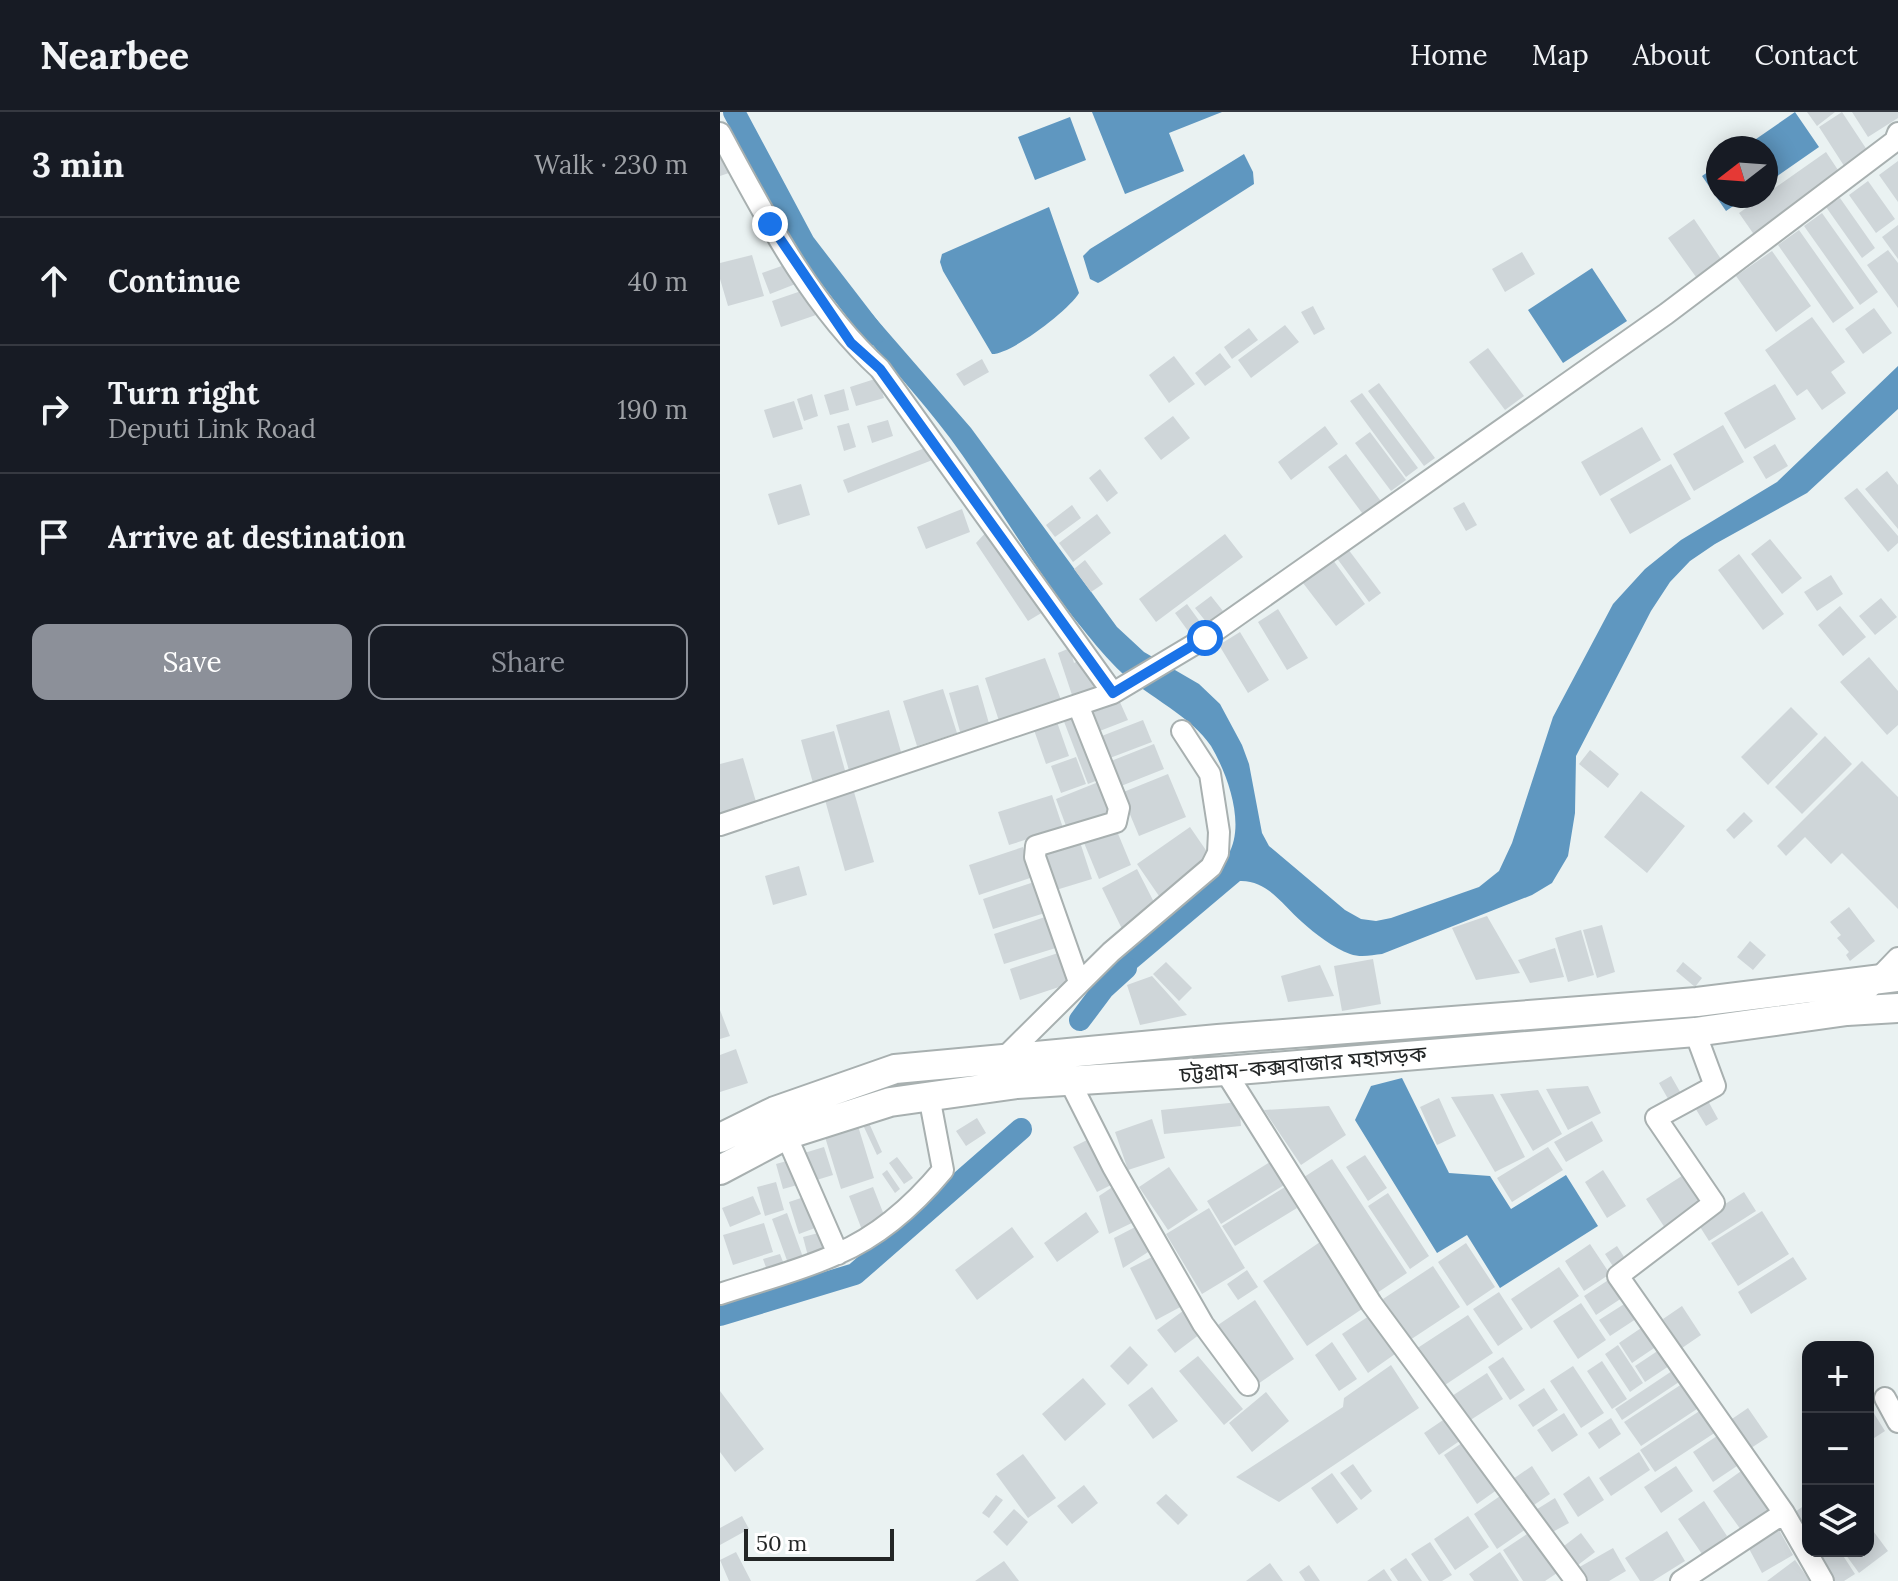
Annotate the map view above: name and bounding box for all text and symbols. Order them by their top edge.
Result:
text: Nearbee [40,31,189,79]
text: Home [1410,37,1488,73]
text: Map [1532,37,1589,73]
text: About [1633,37,1710,73]
text: Contact [1754,37,1858,73]
north arrow [1706,136,1778,208]
text: 3 min [32,143,124,186]
text: Walk · 230 m [534,148,688,181]
route end [752,206,788,242]
icon: ahead [32,259,76,303]
text: Continue [108,262,240,300]
text: 40 m [628,265,688,298]
text: Turn right [108,374,259,412]
icon: right [32,387,76,431]
text: 190 m [617,393,688,426]
text: Deputi Link Road [108,412,316,445]
icon: arrive [32,515,76,559]
text: Arrive at destination [108,518,406,556]
route start [1187,620,1223,656]
button: Save [32,624,352,700]
button: Share [368,624,688,700]
street label: চট্টগ্রাম-কক্সবাজার মহাসড়ক [1177,1039,1428,1089]
map controls [1802,1341,1874,1557]
button: + [1802,1341,1874,1413]
button: − [1802,1413,1874,1485]
button: layers [1802,1485,1874,1557]
scale bar [744,1525,894,1561]
text: 50 m [756,1529,807,1557]

